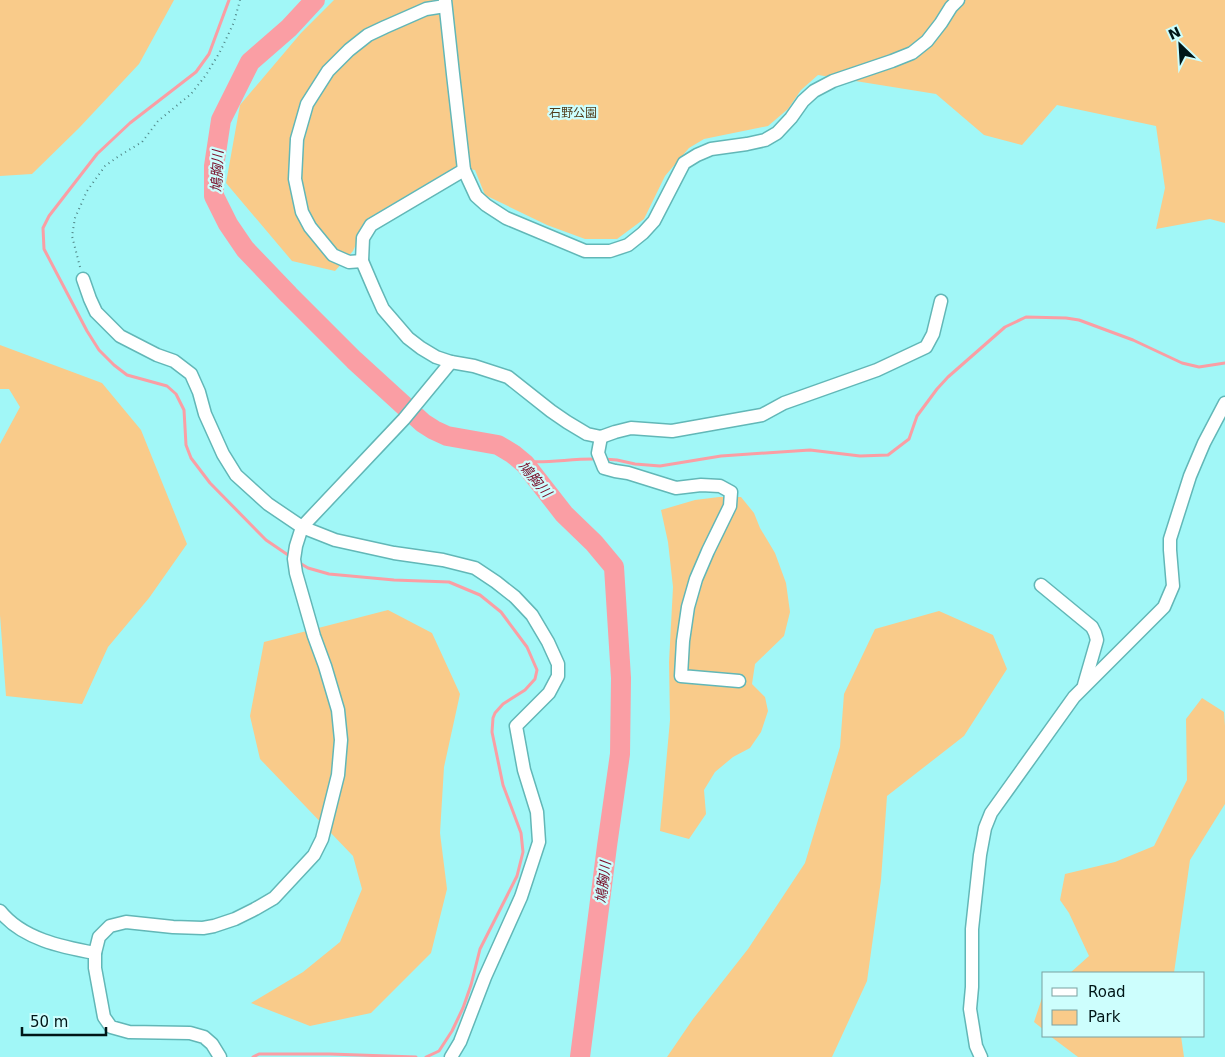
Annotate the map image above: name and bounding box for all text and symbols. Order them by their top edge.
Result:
north arrow [1155,20,1205,70]
text: N [1166,23,1183,43]
park label: 石野公園 [549,106,597,120]
water label: 鳩胸川 [208,148,226,192]
water label: 鳩胸川 [515,458,556,502]
water label: 鳩胸川 [593,858,614,904]
legend [1042,972,1205,1037]
text: Road [1088,983,1126,1001]
scale bar [22,1004,106,1036]
text: Park [1088,1008,1121,1026]
text: 50 m [30,1013,68,1031]

